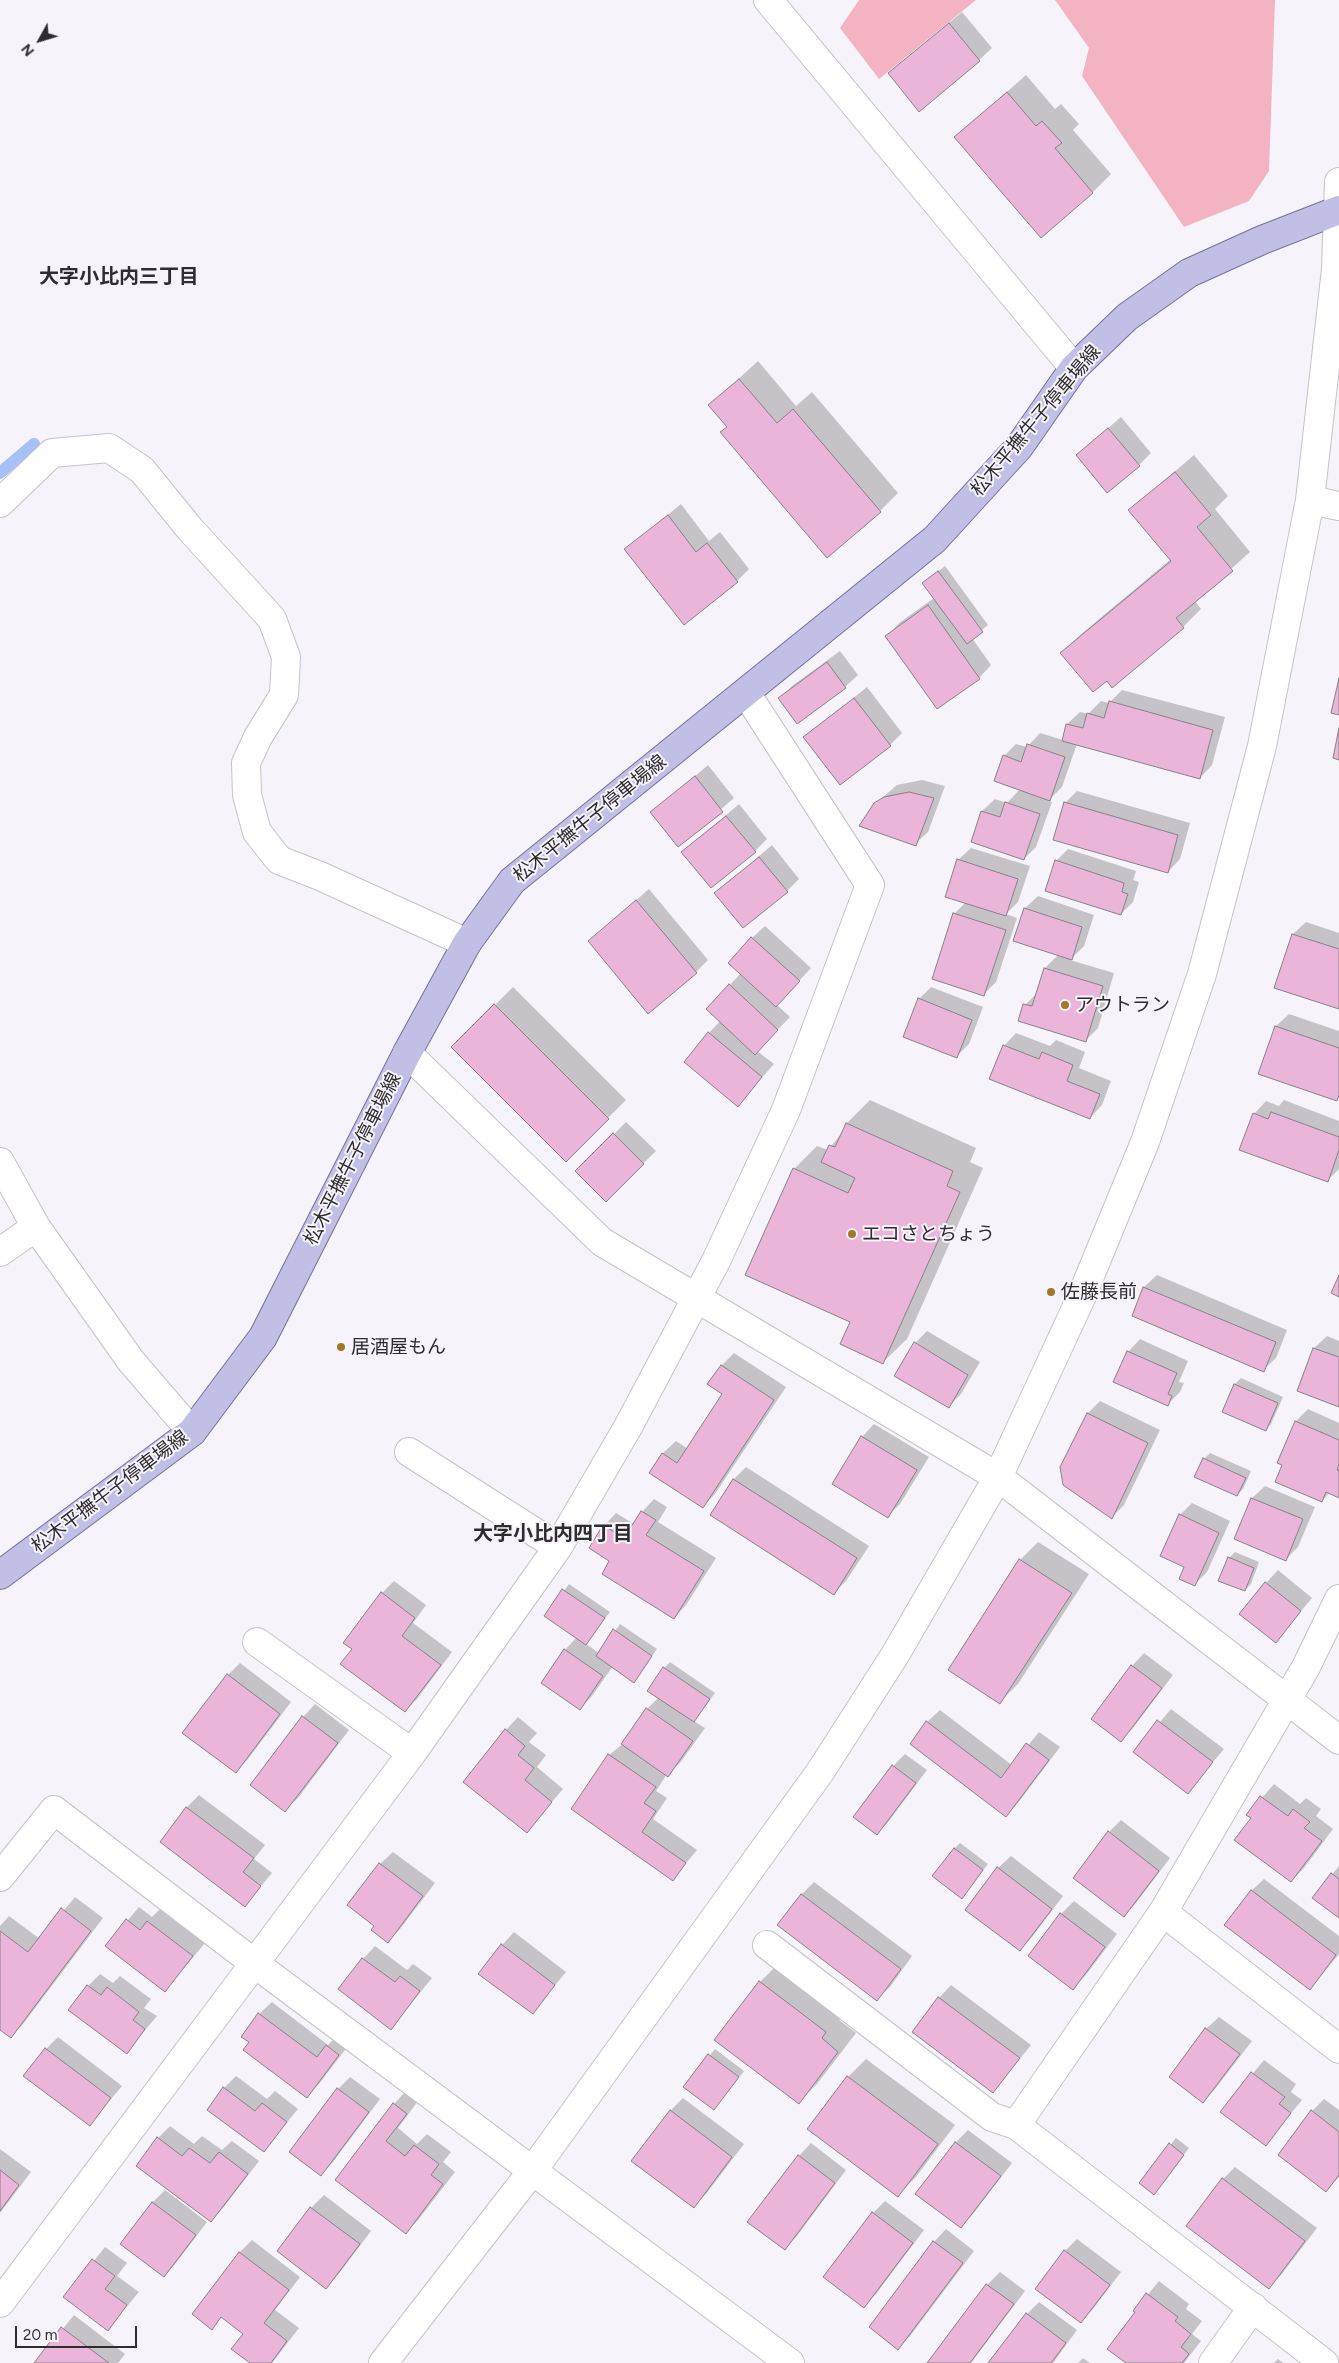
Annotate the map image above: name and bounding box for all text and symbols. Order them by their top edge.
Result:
north arrow [15,15,65,65]
text: N [18,40,38,59]
district label: 大字小比内三丁目 [39,265,199,289]
street label: 松木平撫牛子停車場線 [966,341,1106,501]
street label: 松木平撫牛子停車場線 [509,750,671,888]
place label: アウトラン [1075,994,1170,1016]
marker: アウトラン [1059,999,1071,1011]
street label: 松木平撫牛子停車場線 [300,1069,406,1249]
place label: エコさとちょう [862,1223,995,1245]
marker: エコさとちょう [846,1228,858,1240]
place label: 佐藤長前 [1061,1281,1137,1303]
marker: 佐藤長前 [1045,1286,1057,1298]
place label: 居酒屋もん [351,1336,446,1358]
marker: 居酒屋もん [335,1341,347,1353]
street label: 松木平撫牛子停車場線 [27,1426,193,1558]
district label: 大字小比内四丁目 [473,1522,633,1546]
scale bar [18,2316,140,2348]
text: 20 m [23,2326,57,2344]

